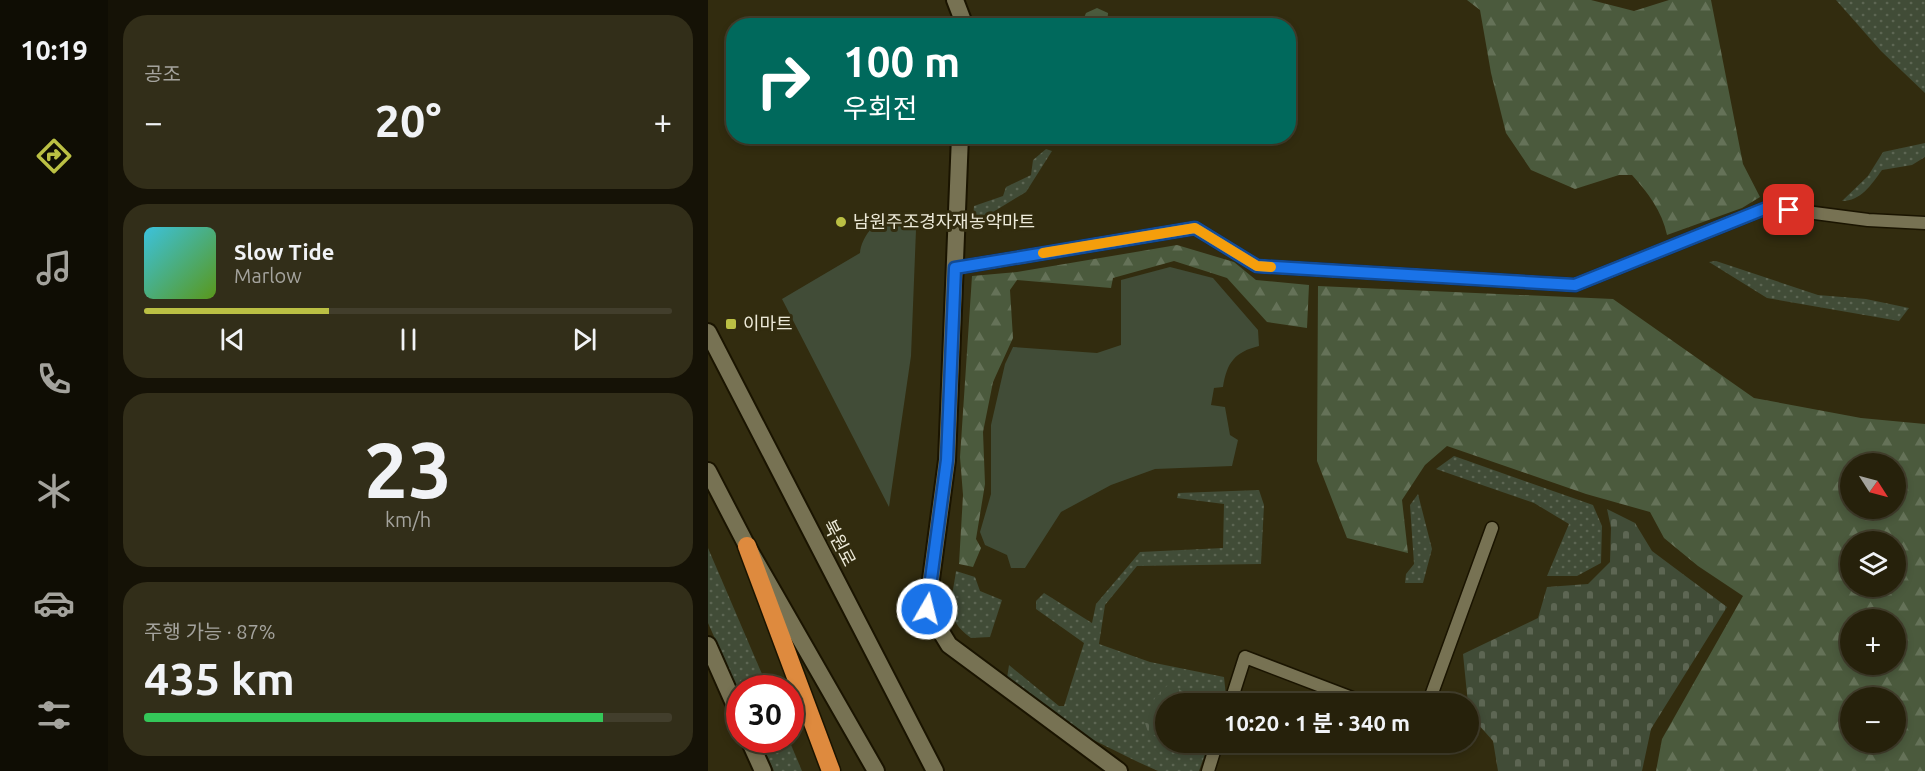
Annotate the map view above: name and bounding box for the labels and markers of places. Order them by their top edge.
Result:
pin [1763,184,1814,235]
place label: 남원주조경자재농약마트 [853,211,1035,231]
marker: 남원주조경자재농약마트 [834,215,848,229]
place label: 이마트 [743,313,793,333]
marker: 이마트 [724,317,738,331]

